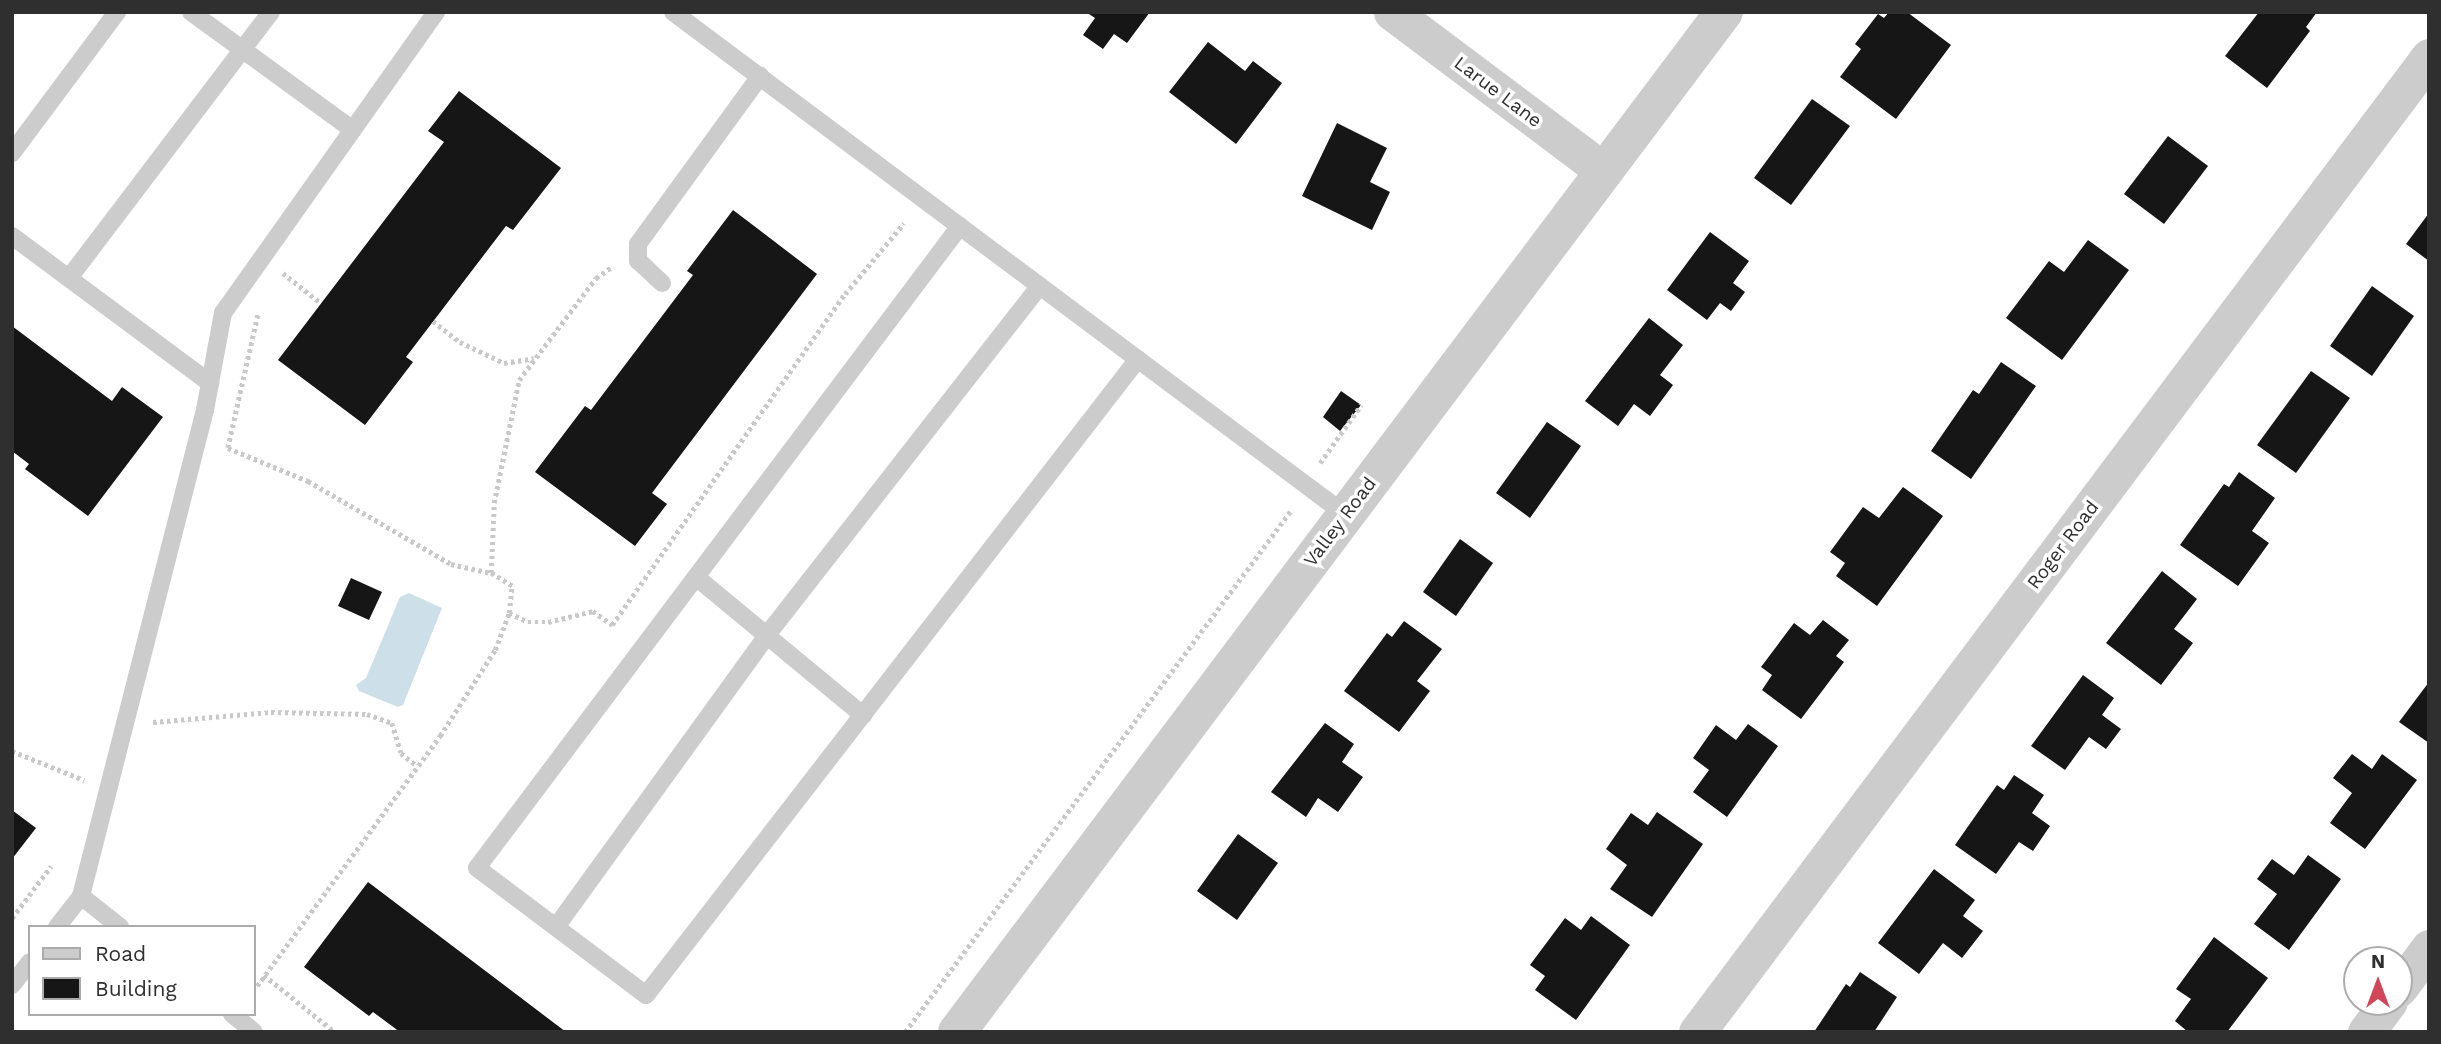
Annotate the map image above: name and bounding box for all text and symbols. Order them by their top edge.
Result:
street label: Larue Lane [1450,52,1546,132]
street label: Valley Road [1299,473,1381,571]
street label: Roger Road [2022,496,2104,594]
legend [28,925,256,1016]
text: Road [95,941,146,966]
north arrow [2343,946,2413,1016]
text: N [2371,950,2385,973]
text: Building [95,976,177,1001]

